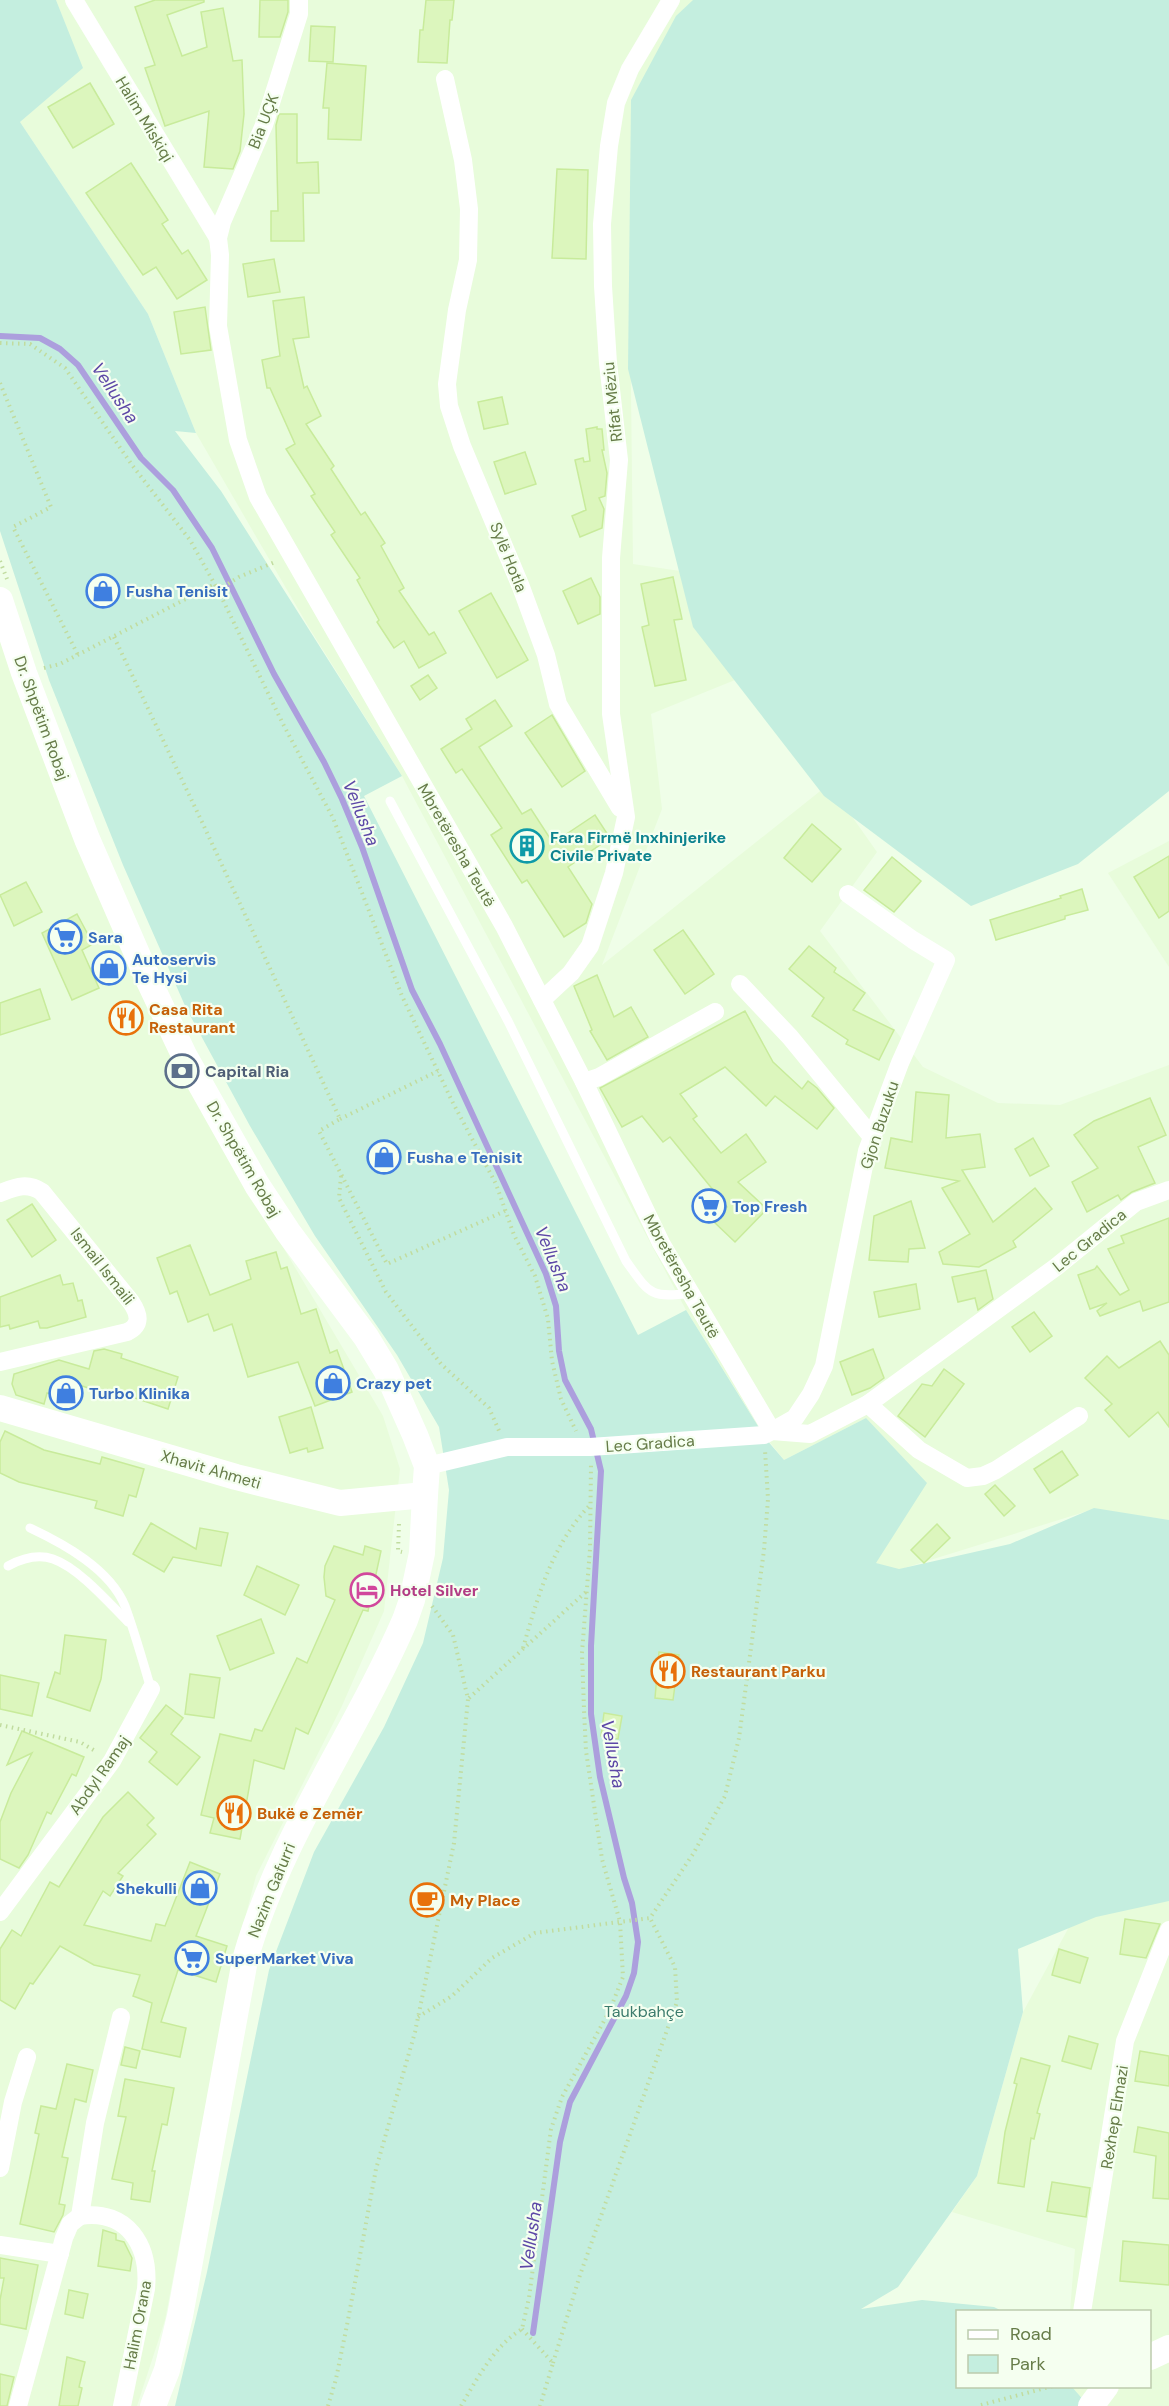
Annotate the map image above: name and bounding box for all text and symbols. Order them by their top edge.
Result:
street label: Halim Miskiqi [111,72,178,166]
street label: Bia UÇK [243,90,284,152]
water label: Vellusha [86,358,144,428]
street label: Rifat Mëziu [598,361,627,443]
street label: Sylë Hotla [485,519,532,595]
shop icon: Fusha Tenisit [85,573,121,609]
place label: Fusha Tenisit [126,581,228,602]
street label: Dr. Shpëtim Robaj [9,653,74,783]
water label: Vellusha [337,776,385,850]
street label: Mbretëresha Teutë [413,780,500,911]
place label: Fara Firmë Inxhinjerike Civile Private [550,827,726,866]
building icon: Fara Firmë Inxhinjerike Civile Private [509,828,545,864]
supermarket icon: Sara [47,919,83,955]
place label: Sara [88,927,123,948]
place label: Autoservis Te Hysi [132,949,216,988]
shop icon: Autoservis Te Hysi [91,950,127,986]
place label: Casa Rita Restaurant [149,999,235,1038]
restaurant icon: Casa Rita Restaurant [108,1000,144,1036]
bank icon: Capital Ria [164,1053,200,1089]
place label: Capital Ria [205,1061,289,1082]
street label: Gjon Buzuku [855,1078,904,1172]
street label: Dr. Shpëtim Robaj [202,1097,285,1221]
shop icon: Fusha e Tenisit [366,1139,402,1175]
place label: Fusha e Tenisit [407,1147,523,1168]
supermarket icon: Top Fresh [691,1188,727,1224]
place label: Top Fresh [732,1196,807,1217]
street label: Lec Gradica [1048,1204,1131,1277]
street label: Mbretëresha Teutë [639,1210,724,1342]
water label: Vellusha [529,1222,577,1296]
street label: Ismail Ismaili [66,1223,139,1309]
shop icon: Crazy pet [315,1365,351,1401]
place label: Crazy pet [356,1373,432,1394]
shop icon: Turbo Klinika [48,1375,84,1411]
place label: Turbo Klinika [89,1383,190,1404]
street label: Lec Gradica [605,1430,695,1457]
street label: Xhavit Ahmeti [158,1445,263,1494]
hotel icon: Hotel Silver [349,1572,385,1608]
place label: Hotel Silver [390,1580,479,1601]
restaurant icon: Restaurant Parku [650,1653,686,1689]
place label: Restaurant Parku [691,1661,825,1682]
water label: Vellusha [595,1718,631,1790]
street label: Abdyl Ramaj [64,1731,134,1819]
restaurant icon: Bukë e Zemër [216,1795,252,1831]
place label: Bukë e Zemër [257,1803,363,1824]
street label: Nazim Gafurri [243,1840,300,1941]
shop icon: Shekulli [182,1870,218,1906]
place label: Shekulli [116,1878,177,1899]
cafe icon: My Place [409,1882,445,1918]
place label: My Place [450,1890,520,1911]
supermarket icon: SuperMarket Viva [174,1940,210,1976]
place label: SuperMarket Viva [215,1948,354,1969]
park label: Taukbahçe [604,2001,684,2022]
street label: Rexhep Elmazi [1096,2064,1133,2171]
water label: Vellusha [514,2200,548,2272]
street label: Halim Orana [119,2279,156,2371]
legend [956,2310,1151,2388]
text: Road [1010,2322,1052,2346]
text: Park [1010,2352,1046,2376]

